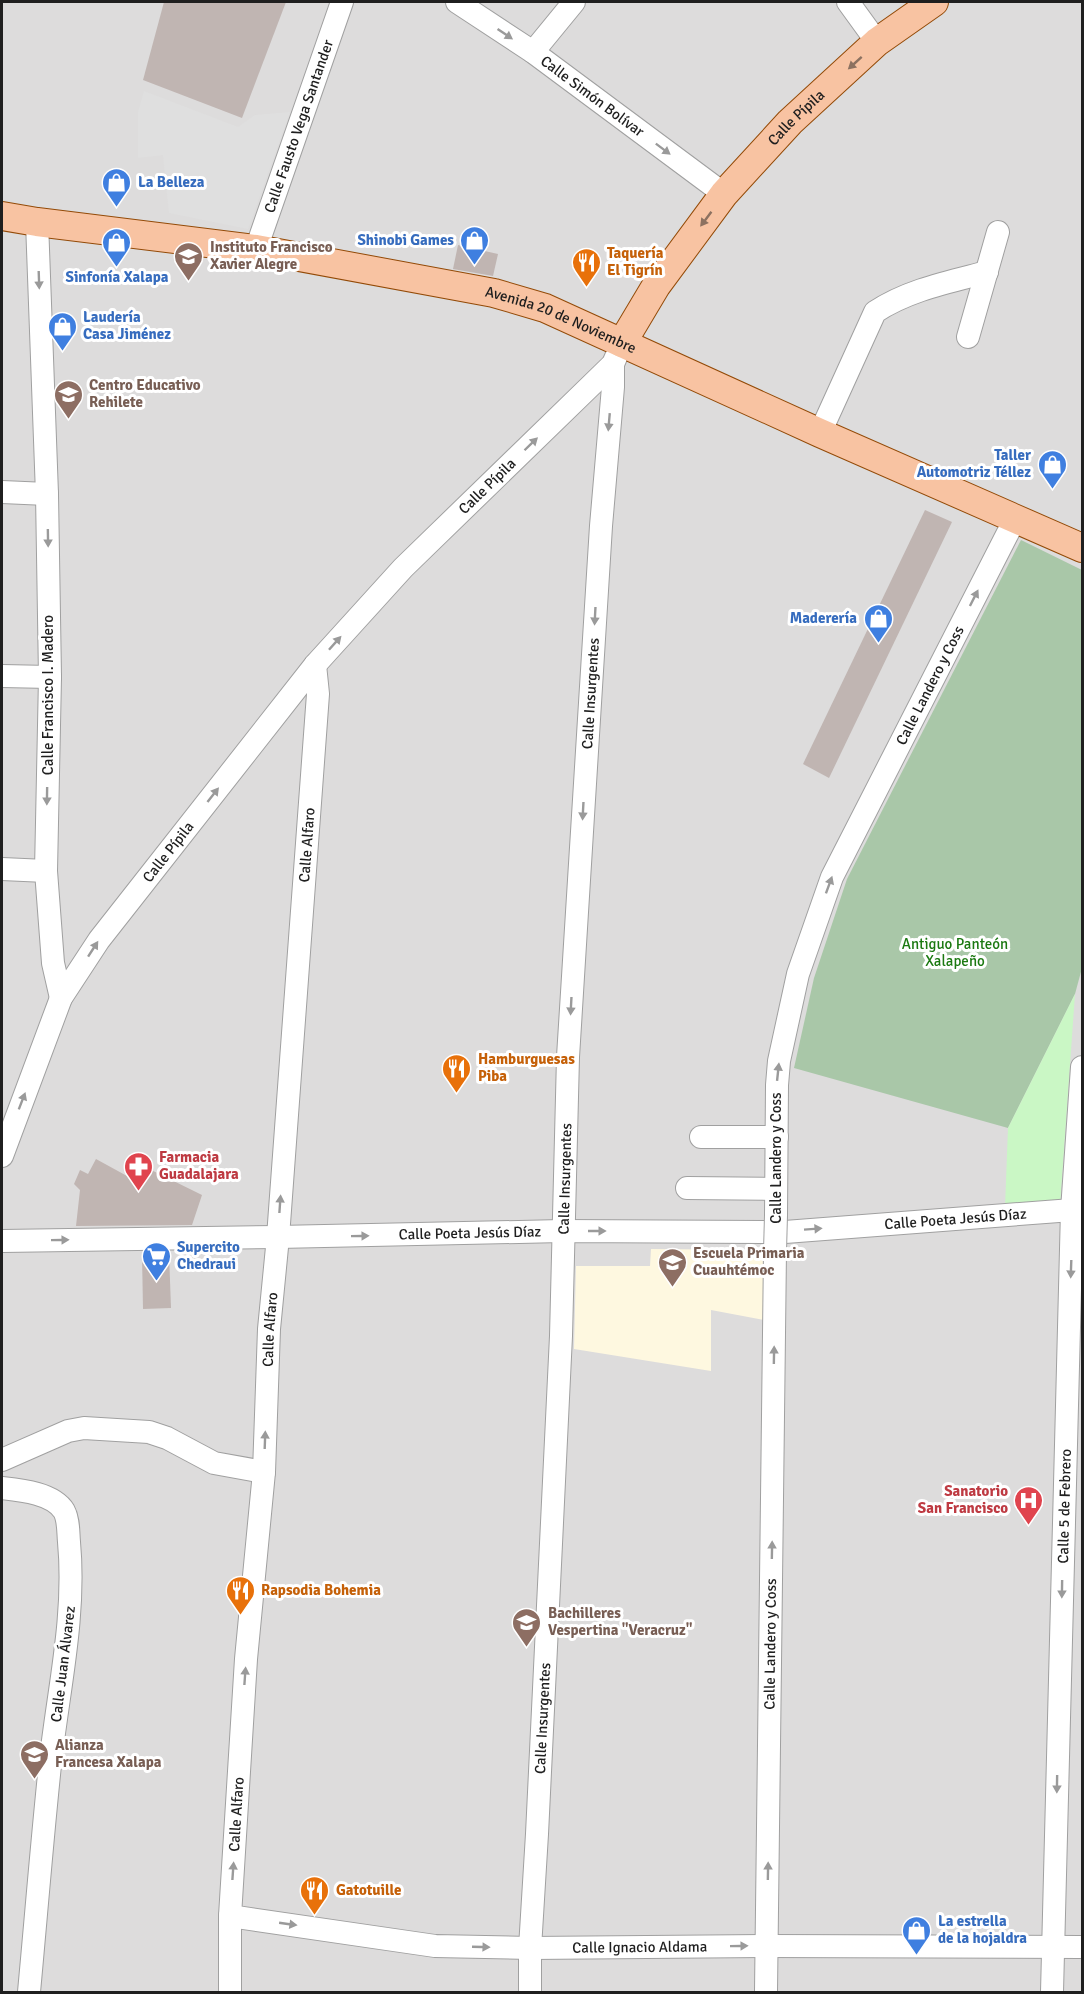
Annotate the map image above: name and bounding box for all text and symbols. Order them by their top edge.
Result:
one-way arrow [497,28,513,40]
street label: Calle Fausto Vega Santander [260,37,337,215]
street label: Calle Simón Bolívar [537,52,648,141]
one-way arrow [847,56,862,70]
street label: Calle Pípila [764,86,828,149]
one-way arrow [654,143,670,155]
shop icon: La Belleza [101,166,133,208]
place label: La Belleza [138,173,205,191]
one-way arrow [700,210,712,226]
shop icon: Shinobi Games [459,224,491,266]
shop icon: Sinfonía Xalapa [101,226,133,268]
place label: Shinobi Games [357,231,454,249]
place label: Instituto Francisco Xavier Alegre [210,238,333,273]
school or university icon: Instituto Francisco Xavier Alegre [173,240,205,282]
place label: Taquería El Tigrín [607,244,664,279]
restaurant icon: Taquería El Tigrín [570,246,602,288]
place label: Sinfonía Xalapa [66,268,169,286]
one-way arrow [35,271,44,290]
street label: Avenida 20 de Noviembre [484,283,639,357]
place label: Laudería Casa Jiménez [83,308,171,343]
shop icon: Laudería Casa Jiménez [46,310,78,352]
place label: Centro Educativo Rehilete [89,376,201,411]
school or university icon: Centro Educativo Rehilete [52,378,84,420]
one-way arrow [605,412,614,431]
one-way arrow [523,437,538,451]
place label: Taller Automotriz Téllez [917,446,1031,481]
shop icon: Taller Automotriz Téllez [1036,448,1068,490]
street label: Calle Pípila [455,454,519,518]
one-way arrow [43,529,52,548]
one-way arrow [969,590,979,607]
shop icon: Maderería [862,602,894,644]
one-way arrow [591,607,600,626]
place label: Maderería [790,609,857,627]
street label: Calle Francisco I. Madero [39,615,57,775]
street label: Calle Landero y Coss [892,622,968,748]
one-way arrow [328,636,341,651]
street label: Calle Insurgentes [578,637,603,750]
one-way arrow [43,787,52,806]
one-way arrow [207,787,220,803]
one-way arrow [579,802,588,821]
street label: Calle Alfaro [295,807,319,883]
street label: Calle Pípila [139,818,198,886]
one-way arrow [825,876,835,894]
park label: Antiguo Panteón Xalapeño [902,935,1008,970]
one-way arrow [88,941,99,957]
one-way arrow [567,996,576,1015]
place label: Hamburguesas Piba [478,1050,575,1085]
restaurant icon: Hamburguesas Piba [441,1052,473,1094]
one-way arrow [773,1063,783,1082]
one-way arrow [18,1092,27,1110]
street label: Calle Landero y Coss [767,1092,785,1224]
street label: Calle Insurgentes [555,1122,575,1235]
place label: Farmacia Guadalajara [159,1148,239,1183]
pharmacy icon: Farmacia Guadalajara [122,1150,154,1192]
one-way arrow [276,1194,285,1213]
street label: Calle Poeta Jesús Díaz [884,1204,1027,1233]
street label: Calle Poeta Jesús Díaz [398,1222,542,1243]
one-way arrow [803,1225,822,1234]
one-way arrow [587,1226,606,1236]
one-way arrow [350,1231,369,1240]
one-way arrow [50,1235,69,1245]
place label: Supercito Chedraui [177,1238,240,1273]
supermarket icon: Supercito Chedraui [140,1240,172,1282]
place label: Escuela Primaria Cuauhtémoc [693,1244,805,1279]
school or university icon: Escuela Primaria Cuauhtémoc [656,1246,688,1288]
one-way arrow [1066,1259,1075,1278]
street label: Calle Alfaro [259,1291,282,1367]
one-way arrow [769,1346,779,1365]
one-way arrow [260,1431,269,1450]
street label: Calle 5 de Febrero [1054,1448,1075,1564]
place label: Sanatorio San Francisco [918,1482,1008,1517]
hospital icon: Sanatorio San Francisco [1013,1484,1045,1526]
one-way arrow [767,1541,777,1560]
restaurant icon: Rapsodia Bohemia [224,1574,256,1616]
street label: Calle Landero y Coss [760,1578,780,1710]
one-way arrow [1057,1580,1067,1599]
place label: Rapsodia Bohemia [261,1581,381,1599]
street label: Calle Juan Álvarez [46,1604,79,1723]
place label: Bachilleres Vespertina "Veracruz" [548,1604,693,1639]
school or university icon: Bachilleres Vespertina "Veracruz" [511,1606,543,1648]
street label: Calle Insurgentes [531,1662,554,1774]
one-way arrow [240,1667,249,1686]
place label: Alianza Francesa Xalapa [55,1736,162,1771]
school or university icon: Alianza Francesa Xalapa [18,1738,50,1780]
one-way arrow [1052,1775,1062,1794]
street label: Calle Alfaro [225,1776,248,1852]
one-way arrow [228,1862,237,1881]
one-way arrow [763,1862,773,1881]
restaurant icon: Gatotuille [299,1874,331,1916]
place label: Gatotuille [336,1881,402,1899]
place label: La estrella de la hojaldra [938,1912,1027,1947]
shop icon: La estrella de la hojaldra [901,1914,933,1956]
one-way arrow [278,1920,297,1929]
street label: Calle Ignacio Aldama [572,1938,707,1957]
one-way arrow [730,1941,749,1951]
one-way arrow [472,1942,491,1952]

